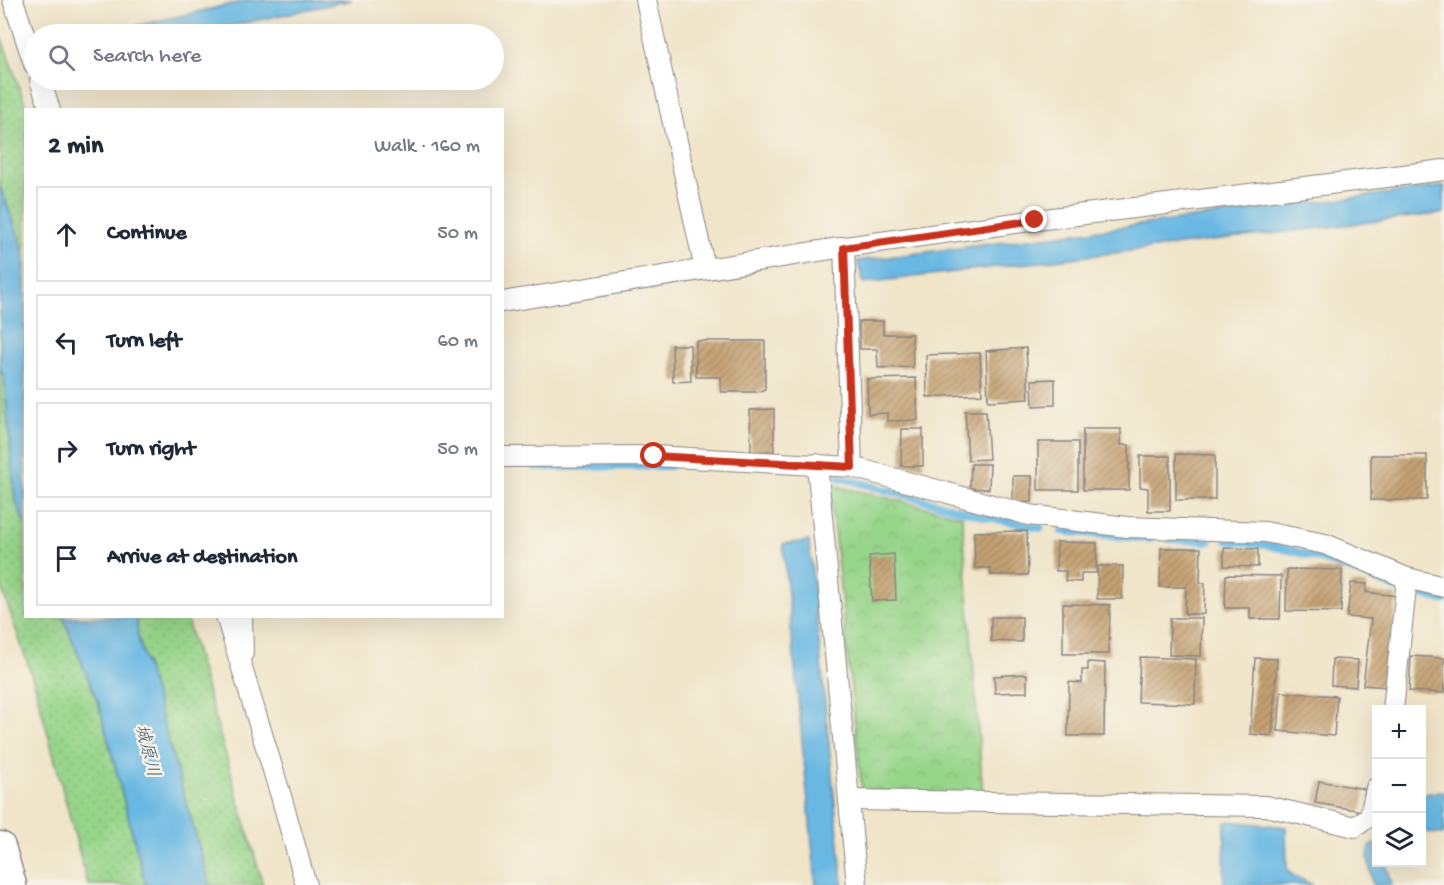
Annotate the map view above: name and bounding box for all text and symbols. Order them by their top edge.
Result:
search box [24,24,504,90]
icon: search [45,41,78,74]
text: Search here [93,44,201,70]
text: 2 min [48,132,103,163]
text: Walk · 160 m [374,136,480,159]
route end [1021,206,1047,232]
icon: ahead [50,218,83,251]
text: Continue [107,221,187,247]
text: 50 m [437,223,478,246]
icon: left [50,326,83,359]
text: Turn left [107,329,181,355]
text: 60 m [438,331,478,354]
icon: right [50,434,83,467]
text: Turn right [107,437,195,463]
text: 50 m [437,439,478,462]
route start [640,442,666,468]
icon: arrive [50,542,83,575]
text: Arrive at destination [107,545,297,571]
map controls [1372,705,1426,867]
button: + [1372,705,1426,759]
water label: 城原川 [129,722,164,780]
button: − [1372,759,1426,813]
button: layers [1372,813,1426,867]

